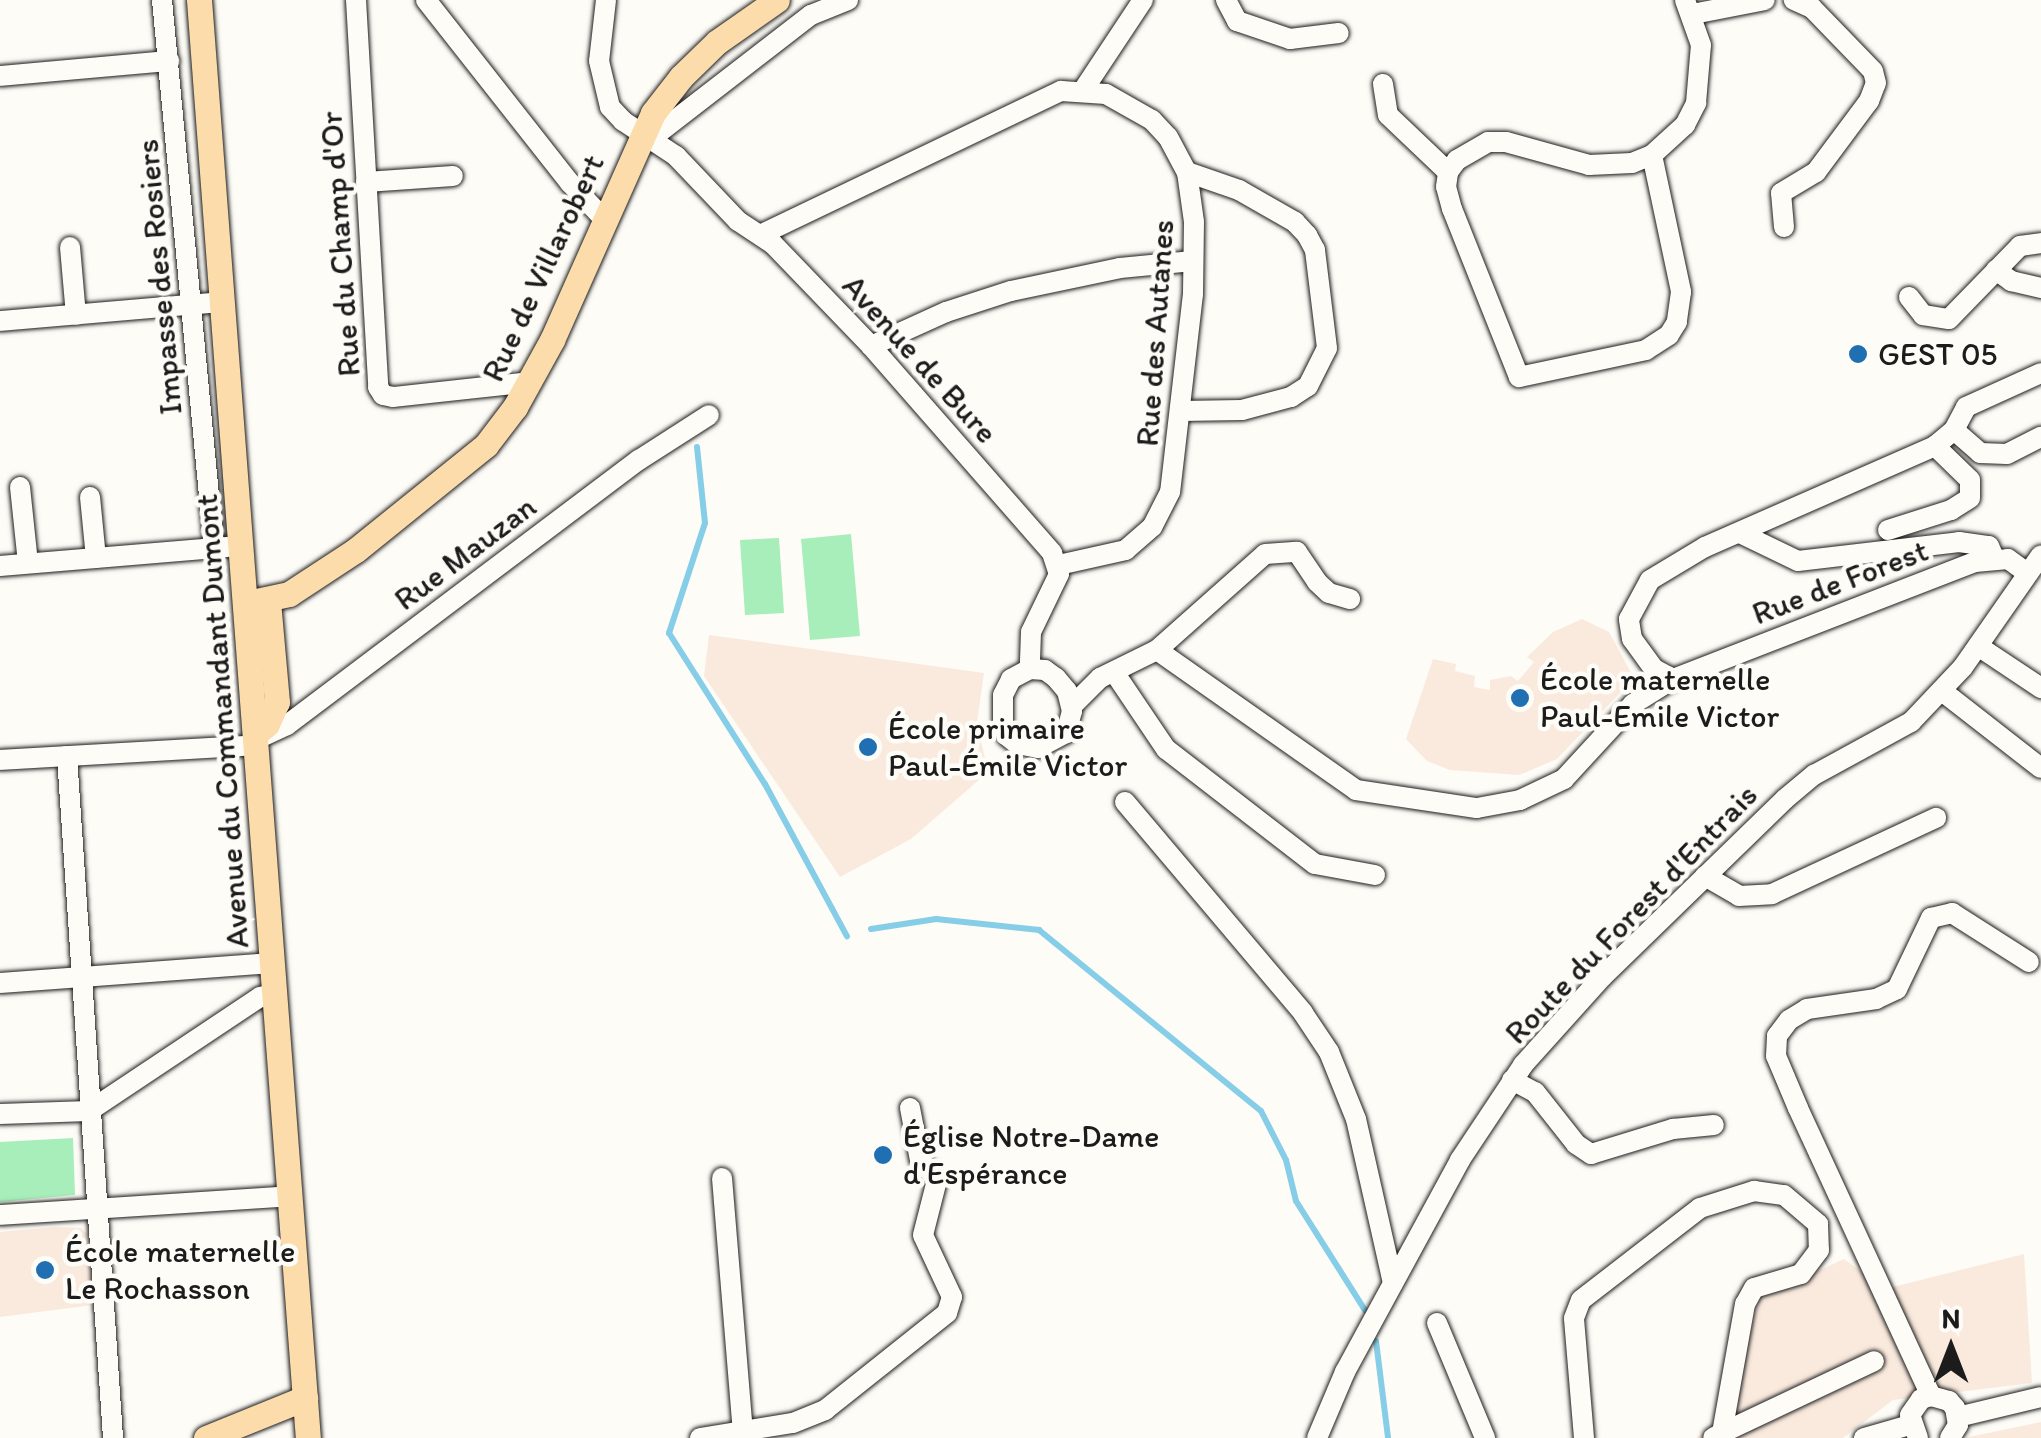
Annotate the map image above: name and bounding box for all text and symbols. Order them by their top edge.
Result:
street label: Rue du Champ d'Or [312,110,368,378]
street label: Impasse des Rosiers [128,138,190,416]
street label: Rue de Villarobert [474,149,612,387]
street label: Rue des Autanes [1128,219,1182,447]
street label: Avenue de Bure [834,267,1006,451]
place label: GEST 05 [1878,335,1997,373]
marker: GEST 05 [1847,343,1869,365]
street label: Rue Mauzan [387,487,543,619]
street label: Avenue du Commandant Dumont [187,493,257,949]
street label: Rue de Forest [1747,531,1933,633]
place label: École maternelle Paul-Emile Victor [1540,661,1779,736]
marker: École maternelle Paul-Emile Victor [1509,687,1531,709]
place label: École primaire Paul-Émile Victor [888,710,1127,785]
marker: École primaire Paul-Émile Victor [857,736,879,758]
street label: Route du Forest d'Entrais [1497,776,1765,1052]
place label: Église Notre-Dame d'Espérance [903,1118,1160,1193]
marker: Église Notre-Dame d'Espérance [872,1144,894,1166]
place label: École maternelle Le Rochasson [65,1233,296,1308]
marker: École maternelle Le Rochasson [34,1259,56,1281]
north arrow [1901,1298,2001,1398]
text: N [1942,1301,1960,1335]

